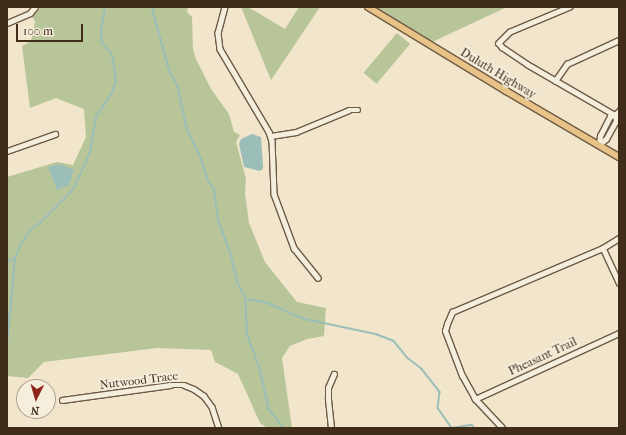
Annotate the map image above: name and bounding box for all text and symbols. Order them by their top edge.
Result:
scale bar [18,16,85,42]
text: 100 m [23,24,53,38]
street label: Duluth Highway [457,46,539,102]
street label: Pheasant Trail [506,335,580,379]
street label: Nutwood Trace [99,369,179,393]
north arrow [16,379,56,419]
text: N [30,404,40,417]

